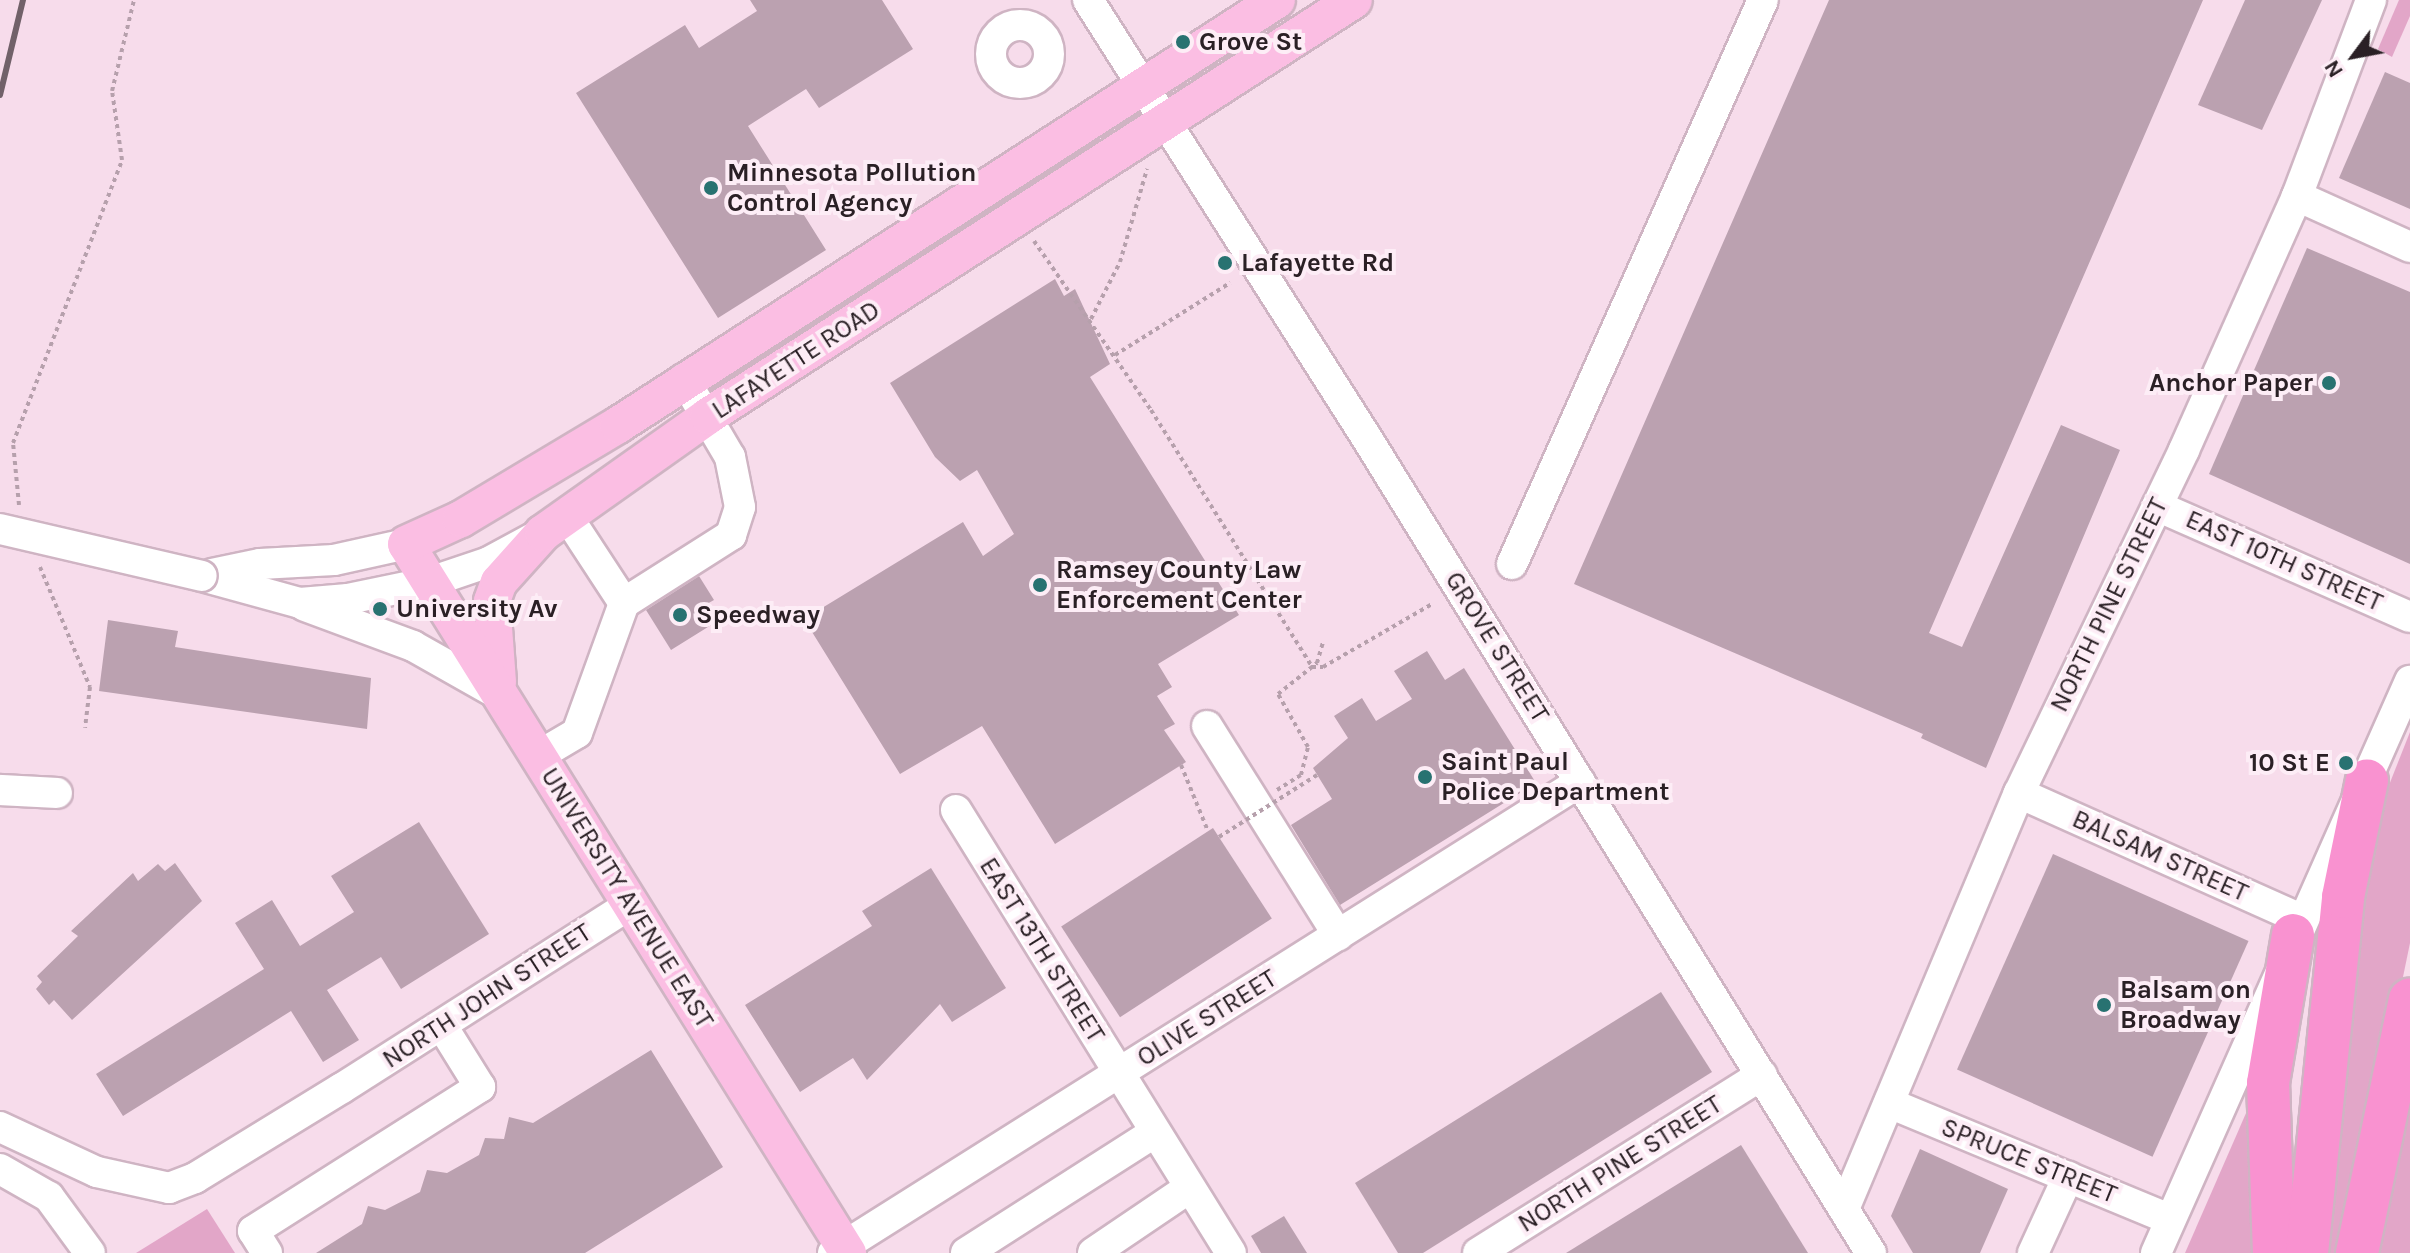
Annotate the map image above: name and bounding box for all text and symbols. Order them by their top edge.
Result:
north arrow [2314,16,2394,96]
place label: Grove St [1199,26,1302,58]
marker: Grove St [1174,33,1192,51]
text: N [2318,55,2349,82]
place label: Minnesota Pollution Control Agency [727,157,977,218]
marker: Minnesota Pollution Control Agency [702,179,720,197]
place label: Lafayette Rd [1241,247,1394,279]
marker: Lafayette Rd [1216,254,1234,272]
street label: LAFAYETTE ROAD [706,294,886,426]
place label: Anchor Paper [2149,367,2313,399]
marker: Anchor Paper [2320,374,2338,392]
street label: NORTH PINE STREET [2044,493,2174,717]
street label: EAST 10TH STREET [2181,504,2387,618]
place label: Ramsey County Law Enforcement Center [1056,554,1302,616]
street label: GROVE STREET [1438,566,1556,728]
marker: Ramsey County Law Enforcement Center [1031,576,1049,594]
place label: University Av [396,593,558,625]
place label: Speedway [696,599,820,631]
marker: University Av [371,600,389,618]
marker: Speedway [671,606,689,624]
place label: Saint Paul Police Department [1441,746,1669,808]
place label: 10 St E [2249,747,2330,779]
marker: 10 St E [2337,754,2355,772]
street label: UNIVERSITY AVENUE EAST [534,762,720,1034]
marker: Saint Paul Police Department [1416,768,1434,786]
street label: BALSAM STREET [2067,803,2253,909]
street label: EAST 13TH STREET [973,852,1111,1048]
street label: NORTH JOHN STREET [377,917,597,1075]
street label: OLIVE STREET [1132,963,1282,1073]
place label: Balsam on Broadway [2120,974,2251,1036]
marker: Balsam on Broadway [2095,996,2113,1014]
street label: NORTH PINE STREET [1512,1089,1728,1239]
street label: SPRUCE STREET [1937,1112,2121,1210]

